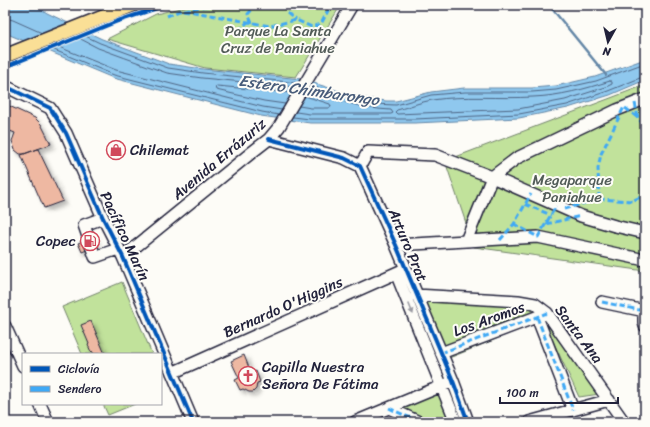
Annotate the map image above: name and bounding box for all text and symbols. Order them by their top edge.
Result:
park label: Parque La Santa Cruz de Paniahue [221,18,335,61]
north arrow [588,22,628,62]
text: N [601,41,613,61]
water label: Estero Chimbarongo [237,66,382,114]
street label: Avenida Errázuriz [165,111,273,207]
place label: Chilemat [130,137,189,163]
shop icon: Chilemat [105,139,127,161]
park label: Megaparque Paniahue [532,167,612,210]
street label: Pacífico Marín [93,187,157,285]
street label: Arturo Prat [380,203,435,286]
place label: Copec [36,228,76,254]
fuel station icon: Copec [79,230,101,252]
street label: Bernardo O'Higgins [219,269,347,345]
street label: Los Aromos [449,294,529,344]
street label: Santa Ana [548,299,610,370]
one-way arrow [407,303,414,315]
legend [22,353,162,405]
place label: Capilla Nuestra Señora De Fátima [262,354,379,397]
text: Ciclovía [58,358,99,380]
church icon: Capilla Nuestra Señora De Fátima [237,365,259,387]
text: Sendero [58,378,102,400]
scale bar [500,379,618,405]
text: 100 m [506,382,539,404]

